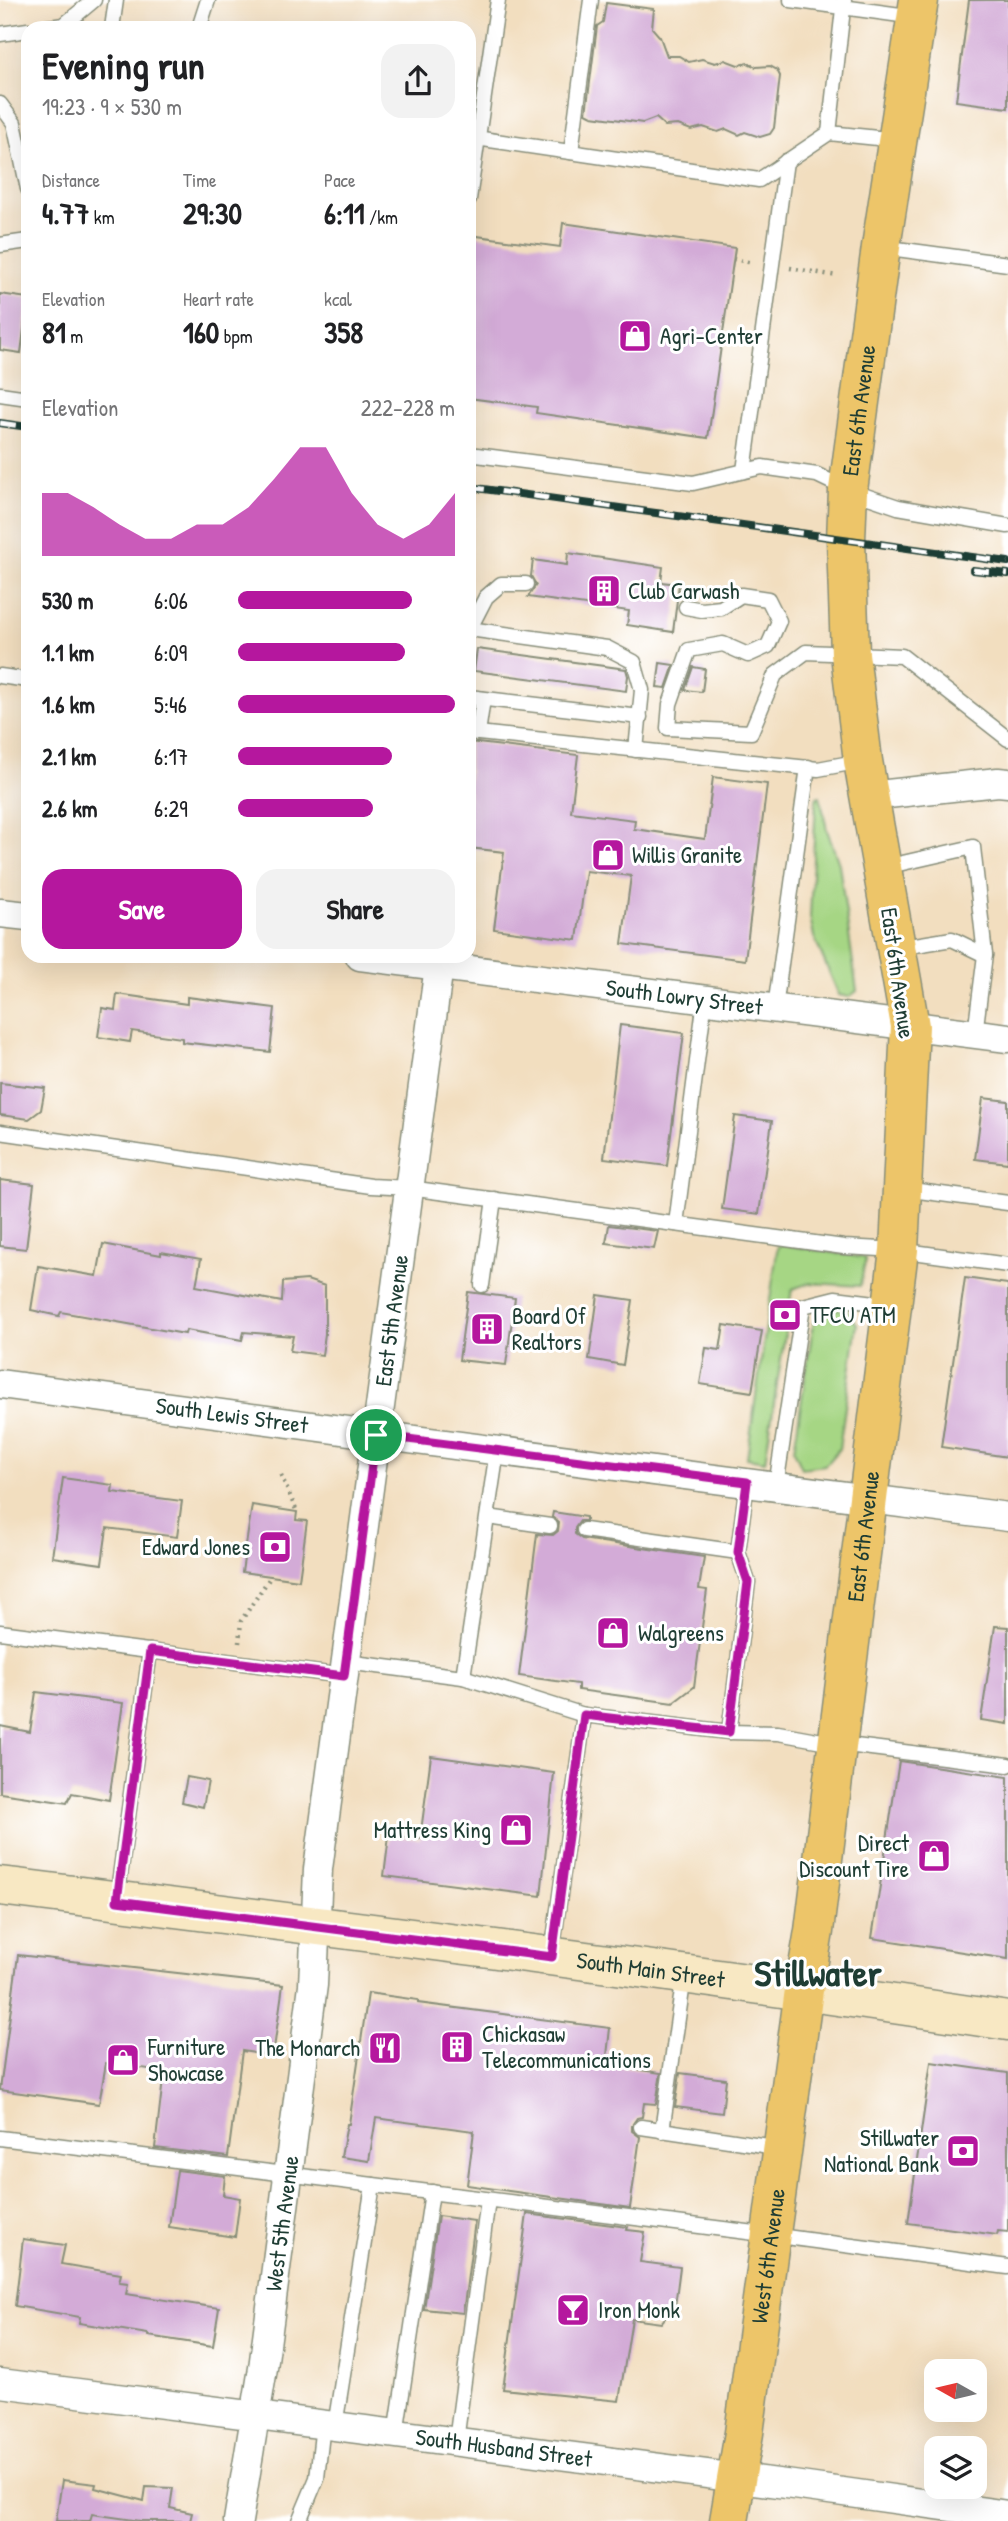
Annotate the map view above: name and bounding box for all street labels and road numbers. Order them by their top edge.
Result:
street label: East 6th Avenue [834,343,883,478]
street label: East 6th Avenue [874,906,923,1040]
street label: South Lowry Street [604,971,766,1022]
street label: East 5th Avenue [367,1253,415,1388]
street label: South Lewis Street [154,1389,311,1440]
street label: East 6th Avenue [839,1469,886,1603]
street label: South Main Street [575,1944,728,1995]
street label: West 5th Avenue [257,2154,306,2293]
street label: West 6th Avenue [743,2186,792,2325]
street label: South Husband Street [414,2421,595,2474]

